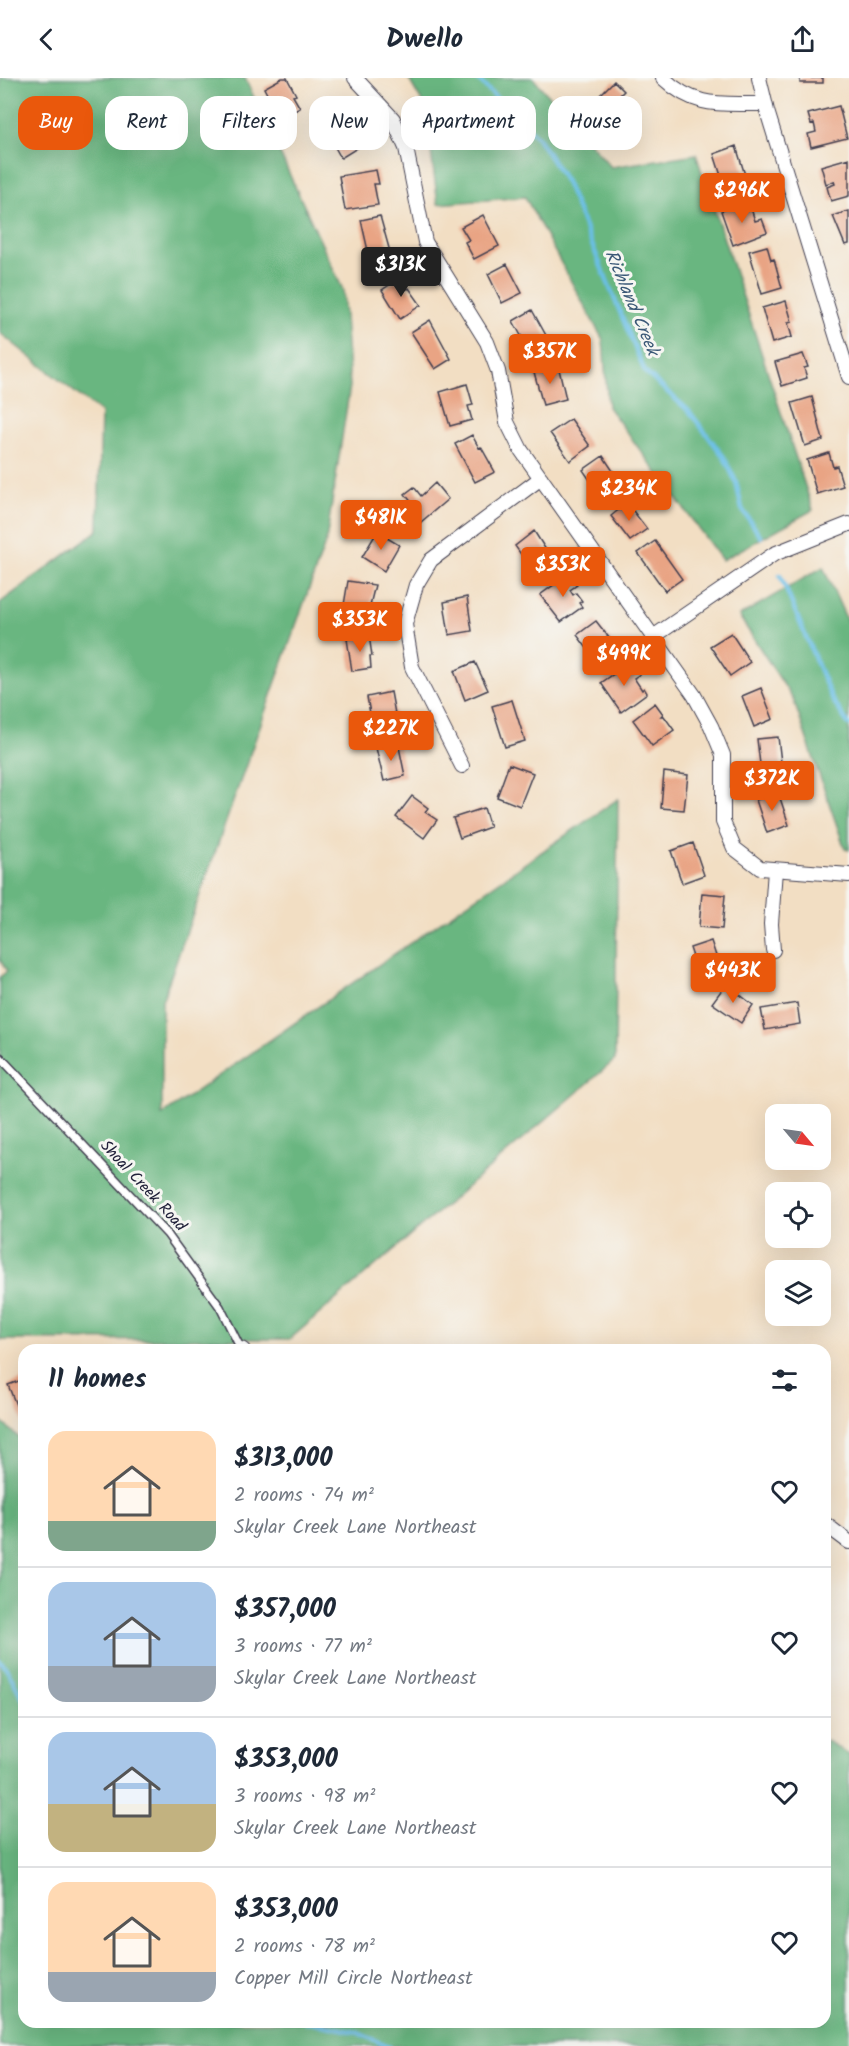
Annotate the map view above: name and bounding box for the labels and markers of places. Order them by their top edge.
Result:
pin: $296K [700,173,784,224]
pin: $313K [359,247,443,298]
pin: $357K [508,334,592,385]
pin: $234K [587,471,671,522]
pin: $481K [339,500,423,551]
pin: $353K [521,547,605,598]
pin: $353K [318,602,402,653]
pin: $499K [582,636,666,687]
pin: $227K [349,711,433,762]
pin: $372K [730,761,814,812]
pin: $443K [691,953,775,1004]

